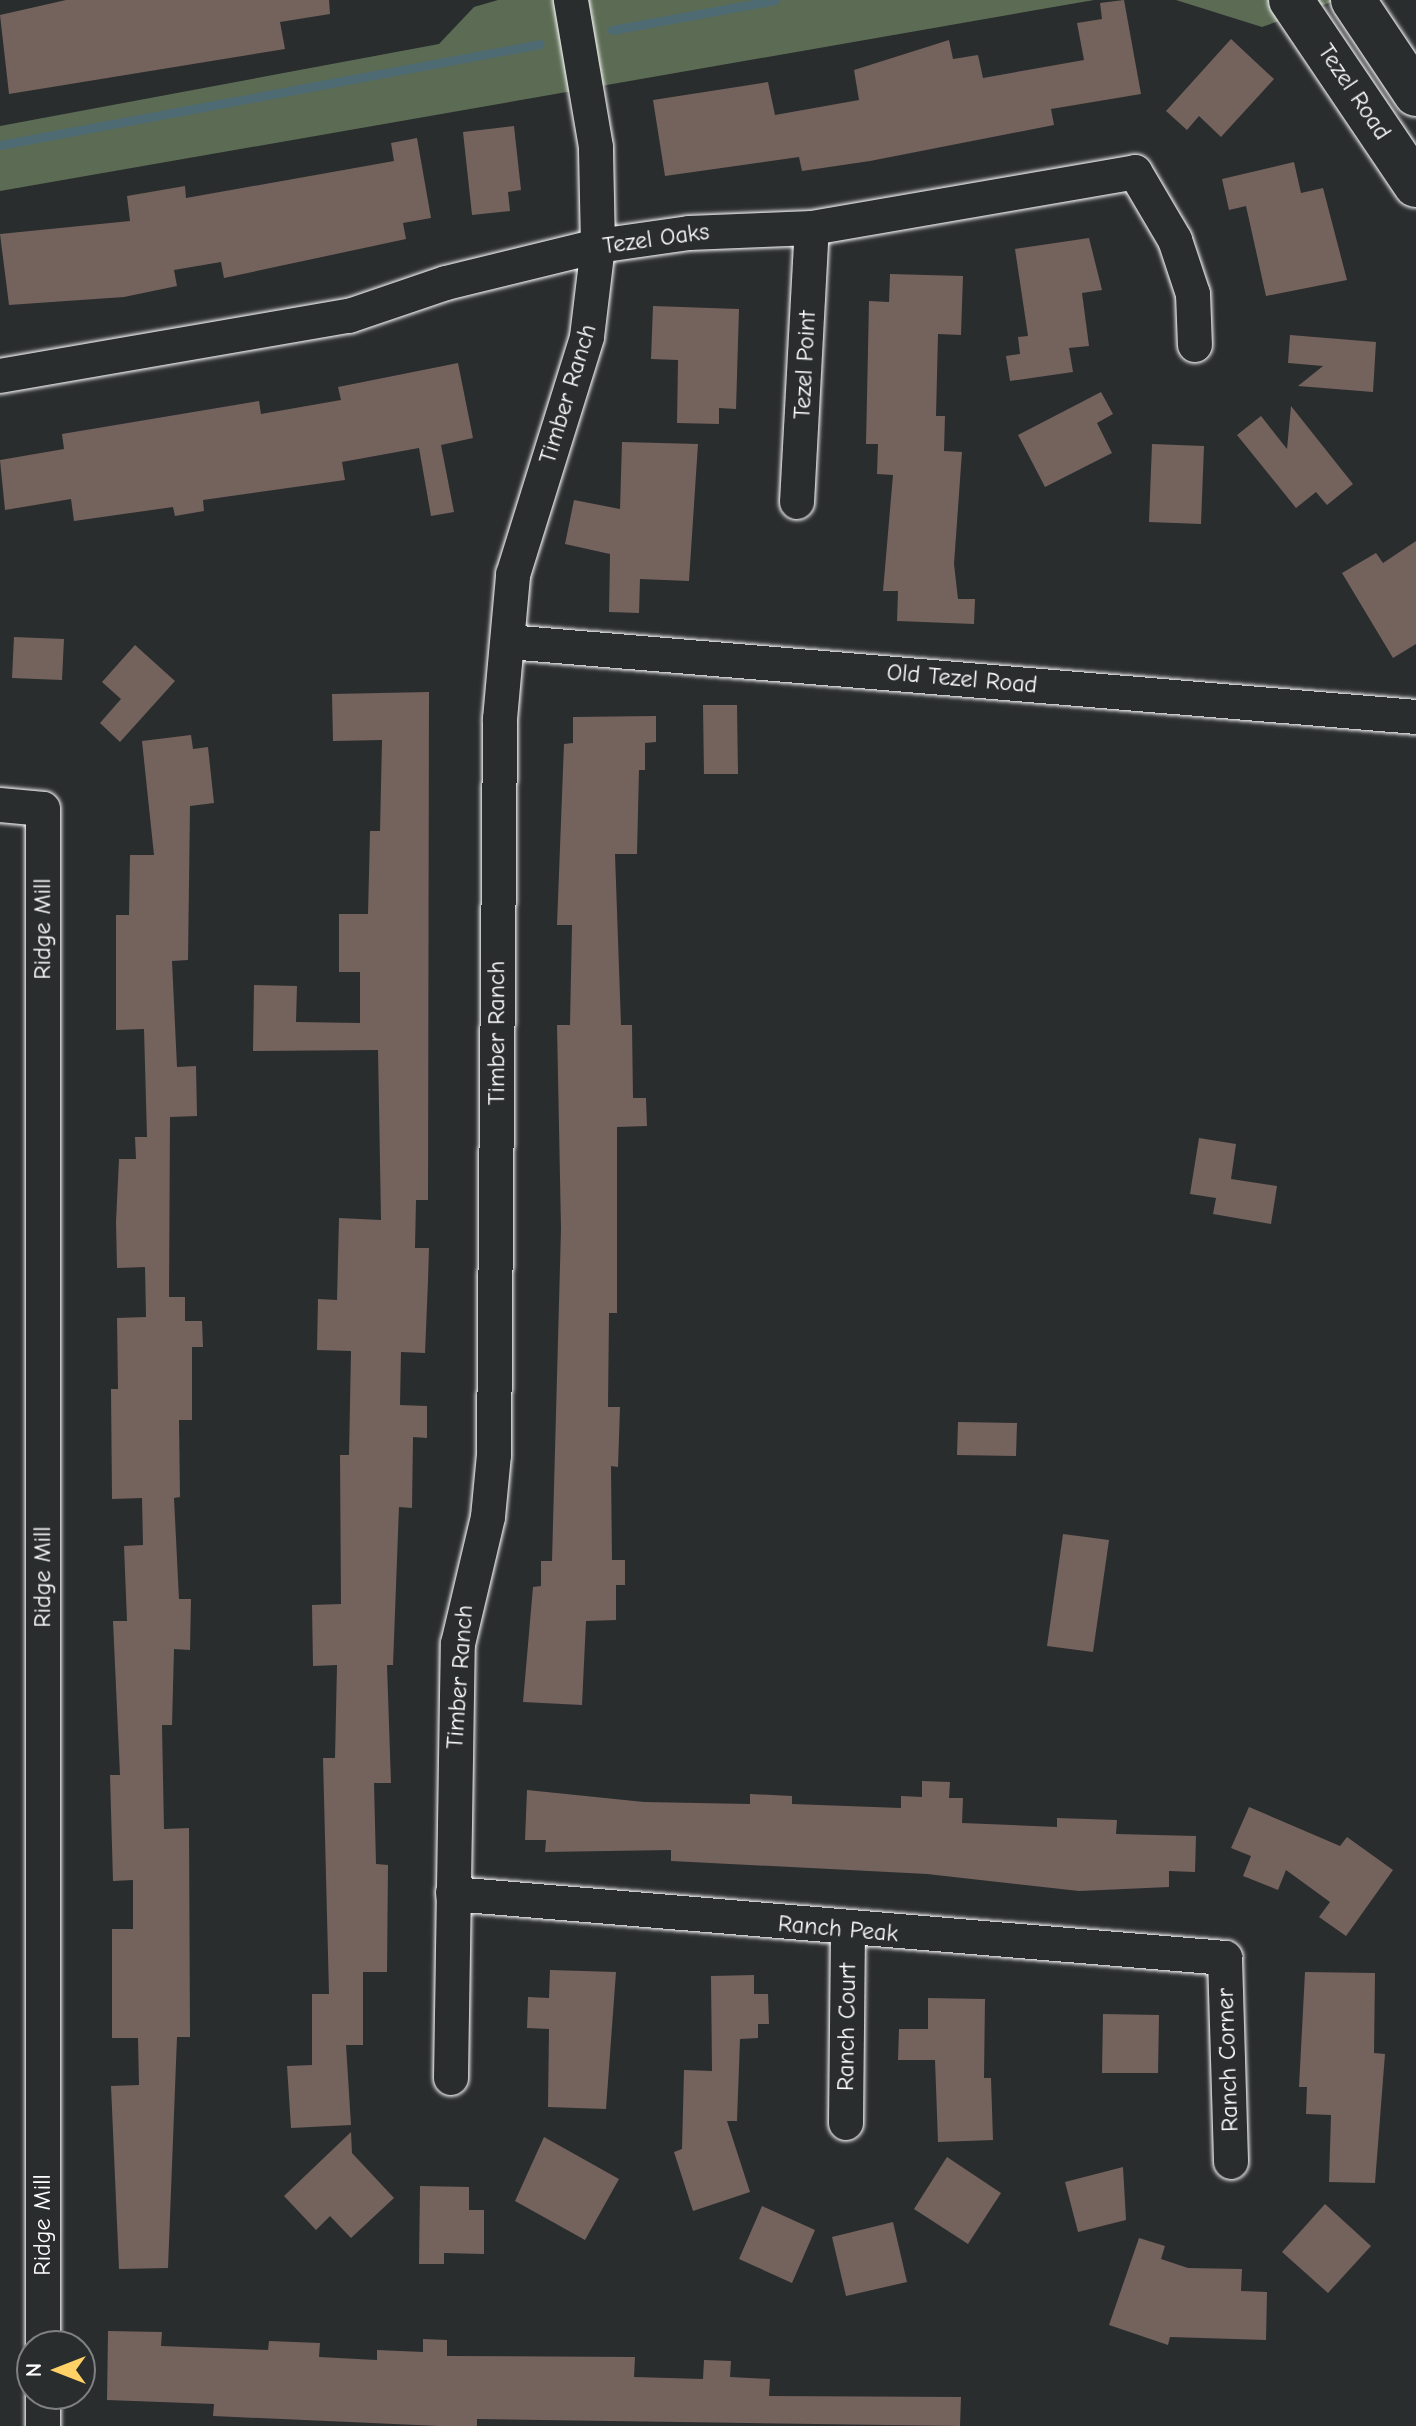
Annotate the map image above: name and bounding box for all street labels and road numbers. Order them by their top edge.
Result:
street label: Tezel Road [1311,39,1397,145]
street label: Tezel Oaks [601,217,711,261]
street label: Tezel Point [788,310,822,420]
street label: Timber Ranch [533,321,603,467]
street label: Old Tezel Road [886,658,1038,700]
street label: Ridge Mill [29,878,57,980]
street label: Timber Ranch [483,961,511,1105]
street label: Ridge Mill [29,1526,57,1628]
street label: Timber Ranch [441,1604,479,1750]
street label: Ranch Peak [777,1909,899,1949]
street label: Ranch Court [831,1963,863,2091]
street label: Ranch Corner [1211,1988,1245,2132]
street label: Ridge Mill [29,2174,57,2276]

